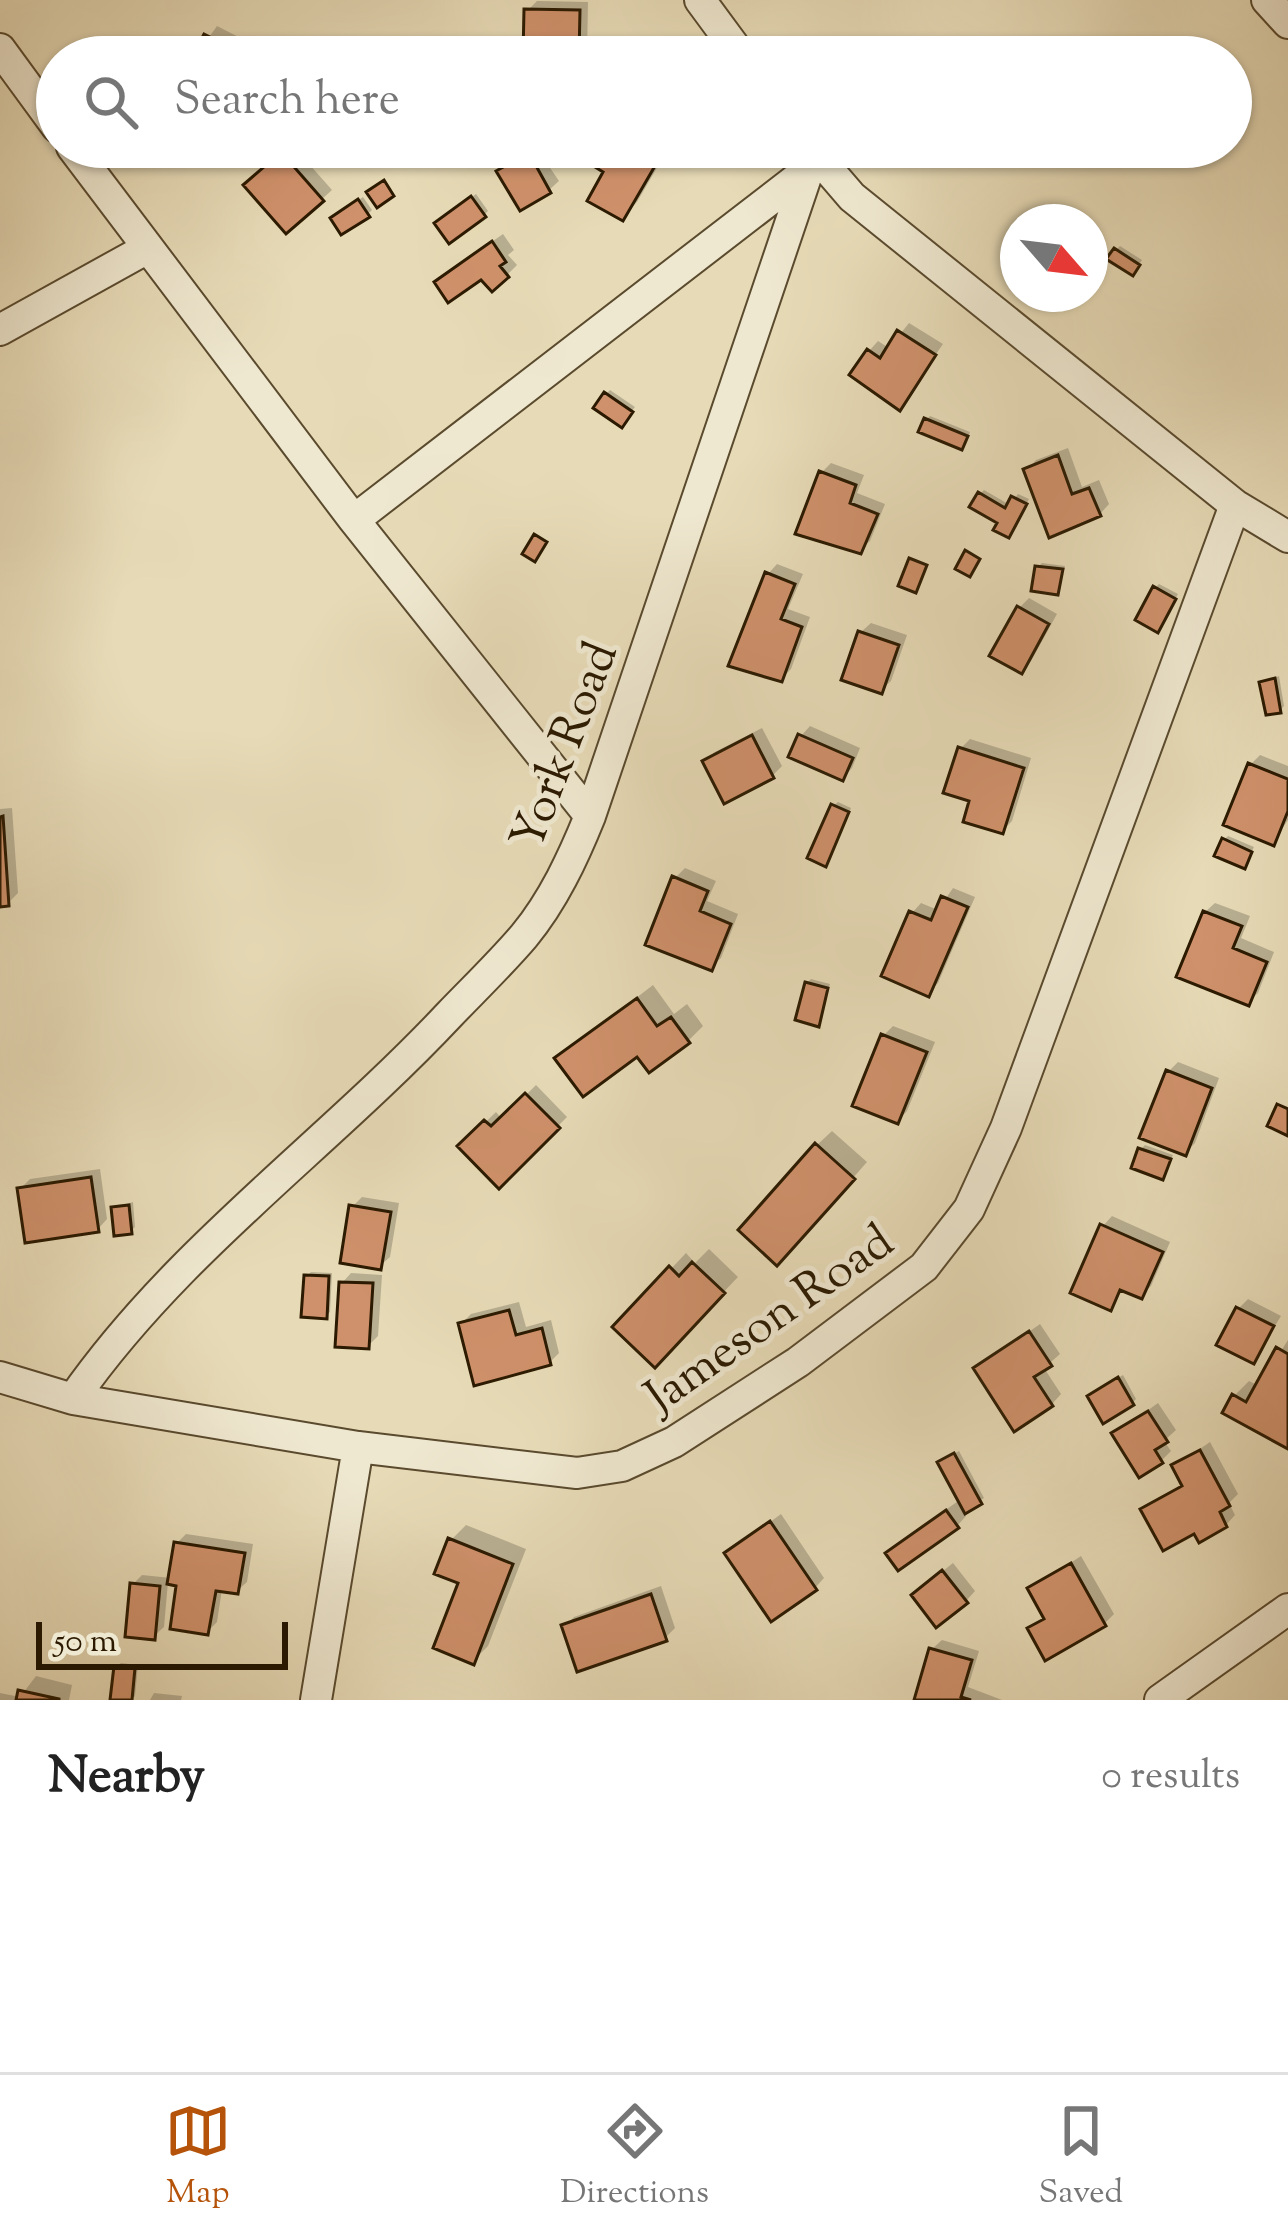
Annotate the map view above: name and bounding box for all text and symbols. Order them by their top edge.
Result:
search box [36,36,1252,168]
icon: search [78,69,144,135]
text: Search here [174,70,400,135]
north arrow [1000,204,1108,312]
street label: York Road [496,633,638,861]
street label: Jameson Road [630,1210,909,1434]
scale bar [36,1616,288,1669]
text: 50 m [54,1619,117,1667]
text: Nearby [48,1742,205,1815]
text: 0 results [1101,1750,1240,1806]
tab: Map [165,2098,231,2218]
tab: Directions [560,2098,709,2218]
tab: Saved [1039,2098,1123,2218]

